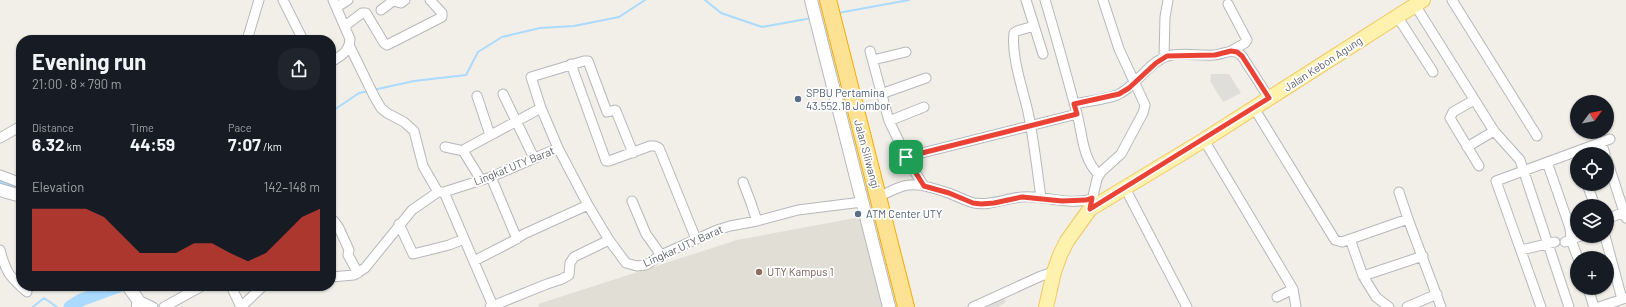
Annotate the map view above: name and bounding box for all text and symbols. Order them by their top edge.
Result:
street label: Jalan Kebon Agung [1281,33,1364,94]
text: Evening run [32,48,146,74]
button: share [278,48,320,90]
text: 21:00 · 8 × 790 m [32,76,121,92]
place label: SPBU Pertamina 43.552.18 Jombor [806,86,890,112]
marker: SPBU Pertamina 43.552.18 Jombor [793,94,803,104]
north arrow [1570,95,1614,139]
map controls [1570,95,1614,295]
street label: Jalan Siliwangi [852,118,883,190]
text: Distance [32,121,74,134]
text: Time [130,121,154,134]
text: Pace [228,121,252,134]
text: 6.32 [32,134,64,154]
text: 44:59 [130,134,175,154]
text: 7:07 [228,134,261,154]
text: km [64,140,81,153]
text: /km [261,140,282,153]
pin [889,140,923,174]
street label: Lingkat UTY Barat [472,143,556,188]
icon: arrive [895,146,917,168]
button: locate [1570,147,1614,191]
text: Elevation [32,179,84,195]
text: 142–148 m [264,179,320,195]
button: layers [1570,199,1614,243]
place label: ATM Center UTY [866,207,942,220]
marker: ATM Center UTY [853,209,863,219]
street label: Lingkar UTY Barat [641,222,725,269]
button: + [1570,251,1614,295]
place label: UTY Kampus 1 [767,265,834,278]
marker: UTY Kampus 1 [754,267,764,277]

